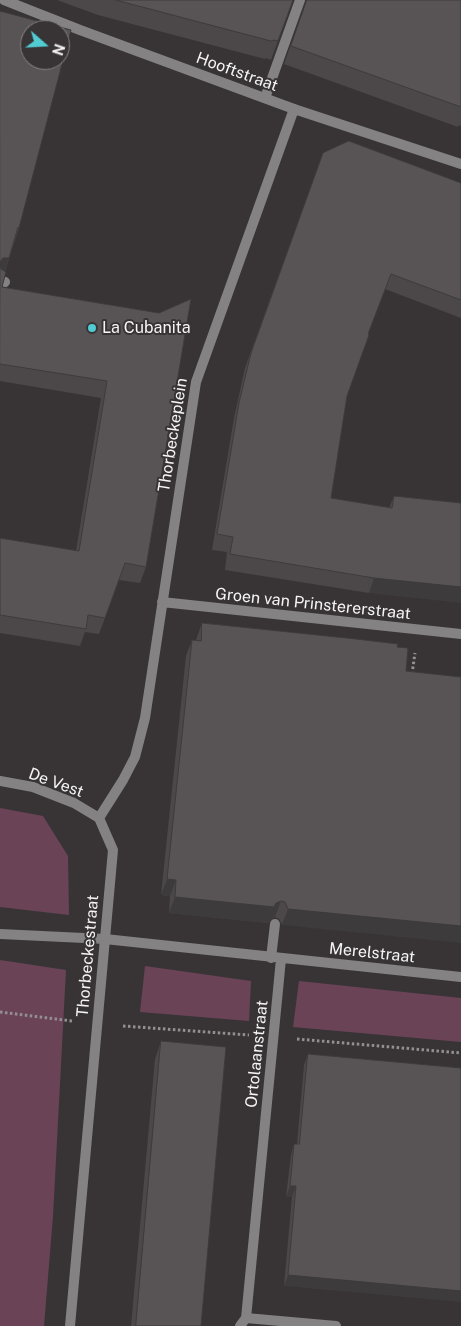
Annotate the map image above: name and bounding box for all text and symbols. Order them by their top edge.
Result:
north arrow [20,20,70,70]
text: N [49,42,68,57]
street label: Hooftstraat [193,48,281,96]
place label: La Cubanita [102,318,191,338]
marker: La Cubanita [86,322,98,334]
street label: Thorbeckeplein [155,377,191,493]
street label: Groen van Prinstererstraat [214,584,412,624]
street label: De Vest [26,764,86,802]
street label: Thorbeckestraat [73,894,103,1018]
street label: Merelstraat [328,939,416,967]
street label: Ortolaanstraat [242,999,272,1109]

